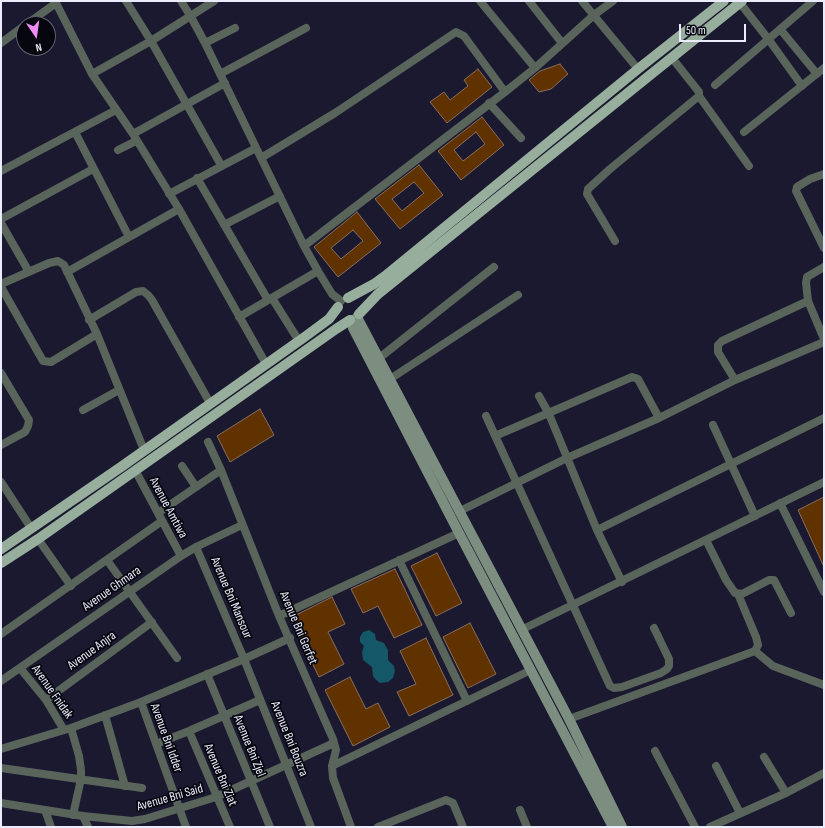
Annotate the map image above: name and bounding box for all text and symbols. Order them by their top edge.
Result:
north arrow [16,16,56,56]
scale bar [681,16,748,42]
text: 50 m [686,23,706,38]
text: N [34,40,43,54]
street label: Avenue Amtiwa [145,475,191,541]
street label: Avenue Bni Mansour [207,555,255,641]
street label: Avenue Ghmara [80,563,144,615]
street label: Avenue Bni Gerfet [276,589,320,667]
street label: Avenue Anjra [65,628,119,674]
street label: Avenue Fnidak [28,662,76,722]
street label: Avenue Bni Bouzra [267,699,311,779]
street label: Avenue Bni Idder [146,701,186,775]
street label: Avenue Bni Zjel [230,713,268,779]
street label: Avenue Bni Ziat [200,741,240,809]
street label: Avenue Bni Said [135,781,205,815]

